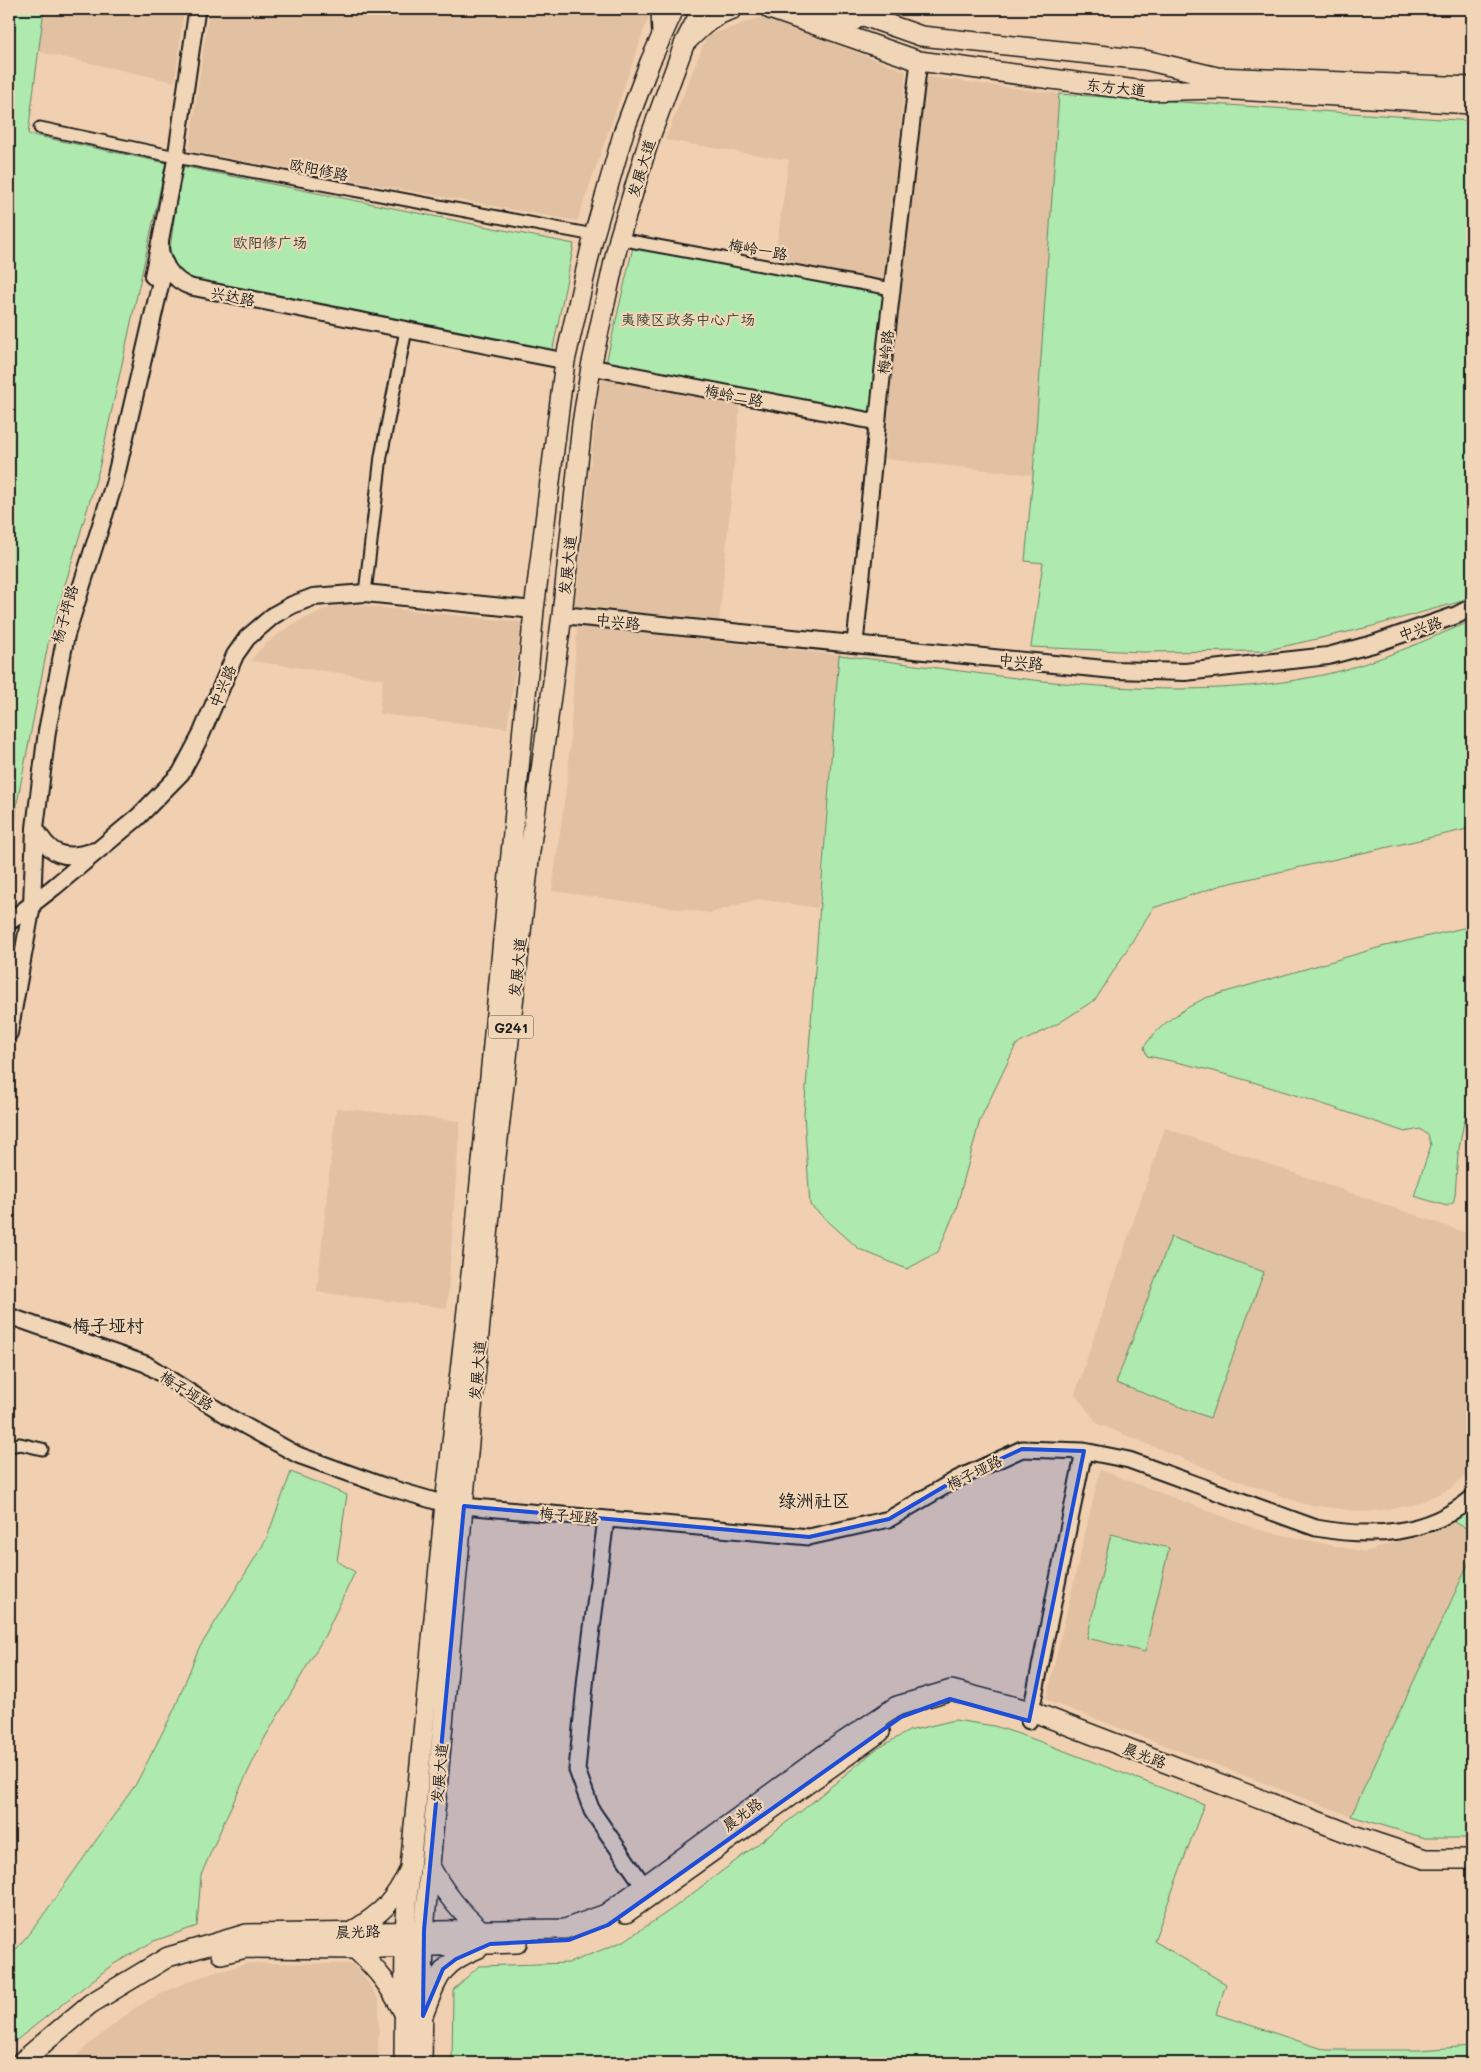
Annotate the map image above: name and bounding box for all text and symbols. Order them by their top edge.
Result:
street label: 东方大道 [1085,74,1147,100]
street label: 发展大道 [623,136,659,200]
street label: 欧阳修路 [288,153,350,185]
park label: 欧阳修广场 [232,232,308,252]
street label: 梅岭一路 [727,234,789,264]
street label: 兴达路 [209,282,257,310]
park label: 夷陵区政务中心广场 [620,309,756,329]
street label: 梅岭路 [873,329,897,375]
street label: 梅岭二路 [703,379,765,411]
street label: 发展大道 [554,534,580,596]
street label: 杨子坪路 [46,582,82,646]
street label: 中兴路 [595,609,641,633]
street label: 中兴路 [1395,611,1445,645]
street label: 中兴路 [998,649,1044,673]
street label: 中兴路 [204,661,240,711]
street label: 发展大道 [504,936,530,998]
road number: G241 [488,1016,534,1038]
district label: 梅子垭村 [72,1313,144,1337]
street label: 发展大道 [464,1339,490,1401]
street label: 梅子垭路 [156,1366,218,1414]
street label: 梅子垭路 [943,1450,1005,1494]
district label: 绿洲社区 [778,1488,850,1512]
street label: 梅子垭路 [538,1502,600,1528]
street label: 晨光路 [1120,1738,1170,1772]
street label: 发展大道 [426,1742,452,1804]
street label: 晨光路 [718,1793,766,1835]
street label: 晨光路 [335,1921,381,1941]

